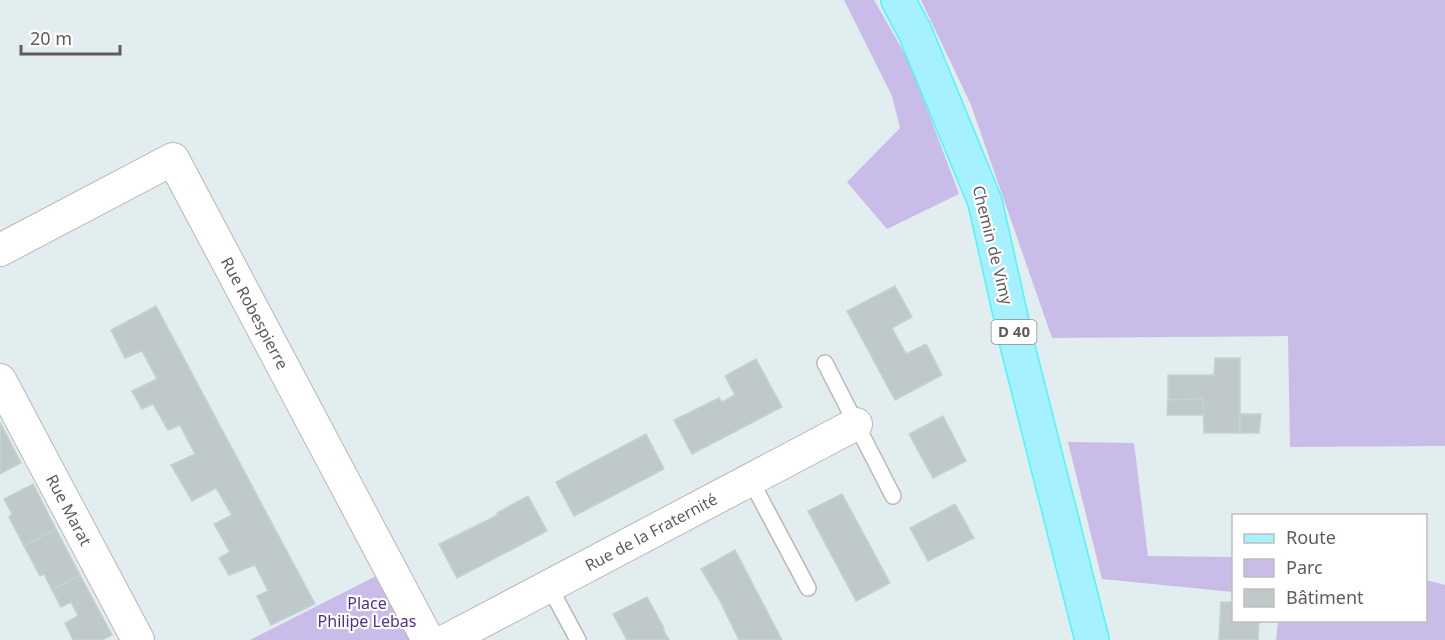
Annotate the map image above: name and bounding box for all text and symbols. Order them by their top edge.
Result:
scale bar [21,18,120,56]
text: 20 m [30,26,72,50]
street label: Chemin de Vimy [968,183,1019,308]
street label: Rue Robespierre [216,253,294,373]
road number: D 40 [992,320,1036,344]
street label: Rue Marat [41,471,97,550]
street label: Rue de la Fraternité [581,488,721,576]
legend [1232,514,1427,622]
text: Route [1286,525,1336,549]
text: Parc [1286,555,1323,579]
text: Bâtiment [1286,585,1364,609]
park label: Place Philipe Lebas [318,592,416,632]

